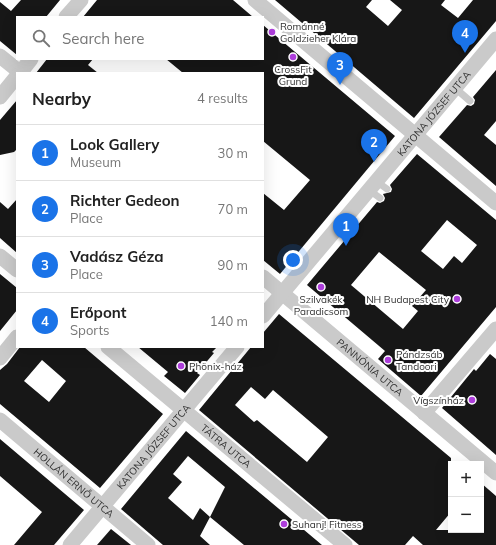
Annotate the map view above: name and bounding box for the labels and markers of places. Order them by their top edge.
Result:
place label: Románné Goldzieher Klára [280,20,356,45]
pin: 4 [452,20,478,53]
marker: Románné Goldzieher Klára [267,27,277,37]
marker: CrossFit Grund [288,52,298,62]
pin: 3 [327,52,353,85]
place label: CrossFit Grund [274,63,312,88]
pin: 2 [361,129,387,162]
pin: 1 [333,213,359,246]
marker: Szilvakék Paradicsom [316,282,326,292]
place label: Szilvakék Paradicsom [294,293,349,318]
place label: NH Budapest City [366,293,450,306]
marker: NH Budapest City [452,294,462,304]
place label: Pándzsáb Tandoori [396,348,442,373]
marker: Pándzsáb Tandoori [383,355,393,365]
place label: Phönix-ház [189,360,242,373]
marker: Phönix-ház [176,361,186,371]
place label: Vígszínház [413,394,464,407]
marker: Vígszínház [467,395,477,405]
place label: Suhanj! Fitness [292,518,362,531]
marker: Suhanj! Fitness [279,519,289,529]

